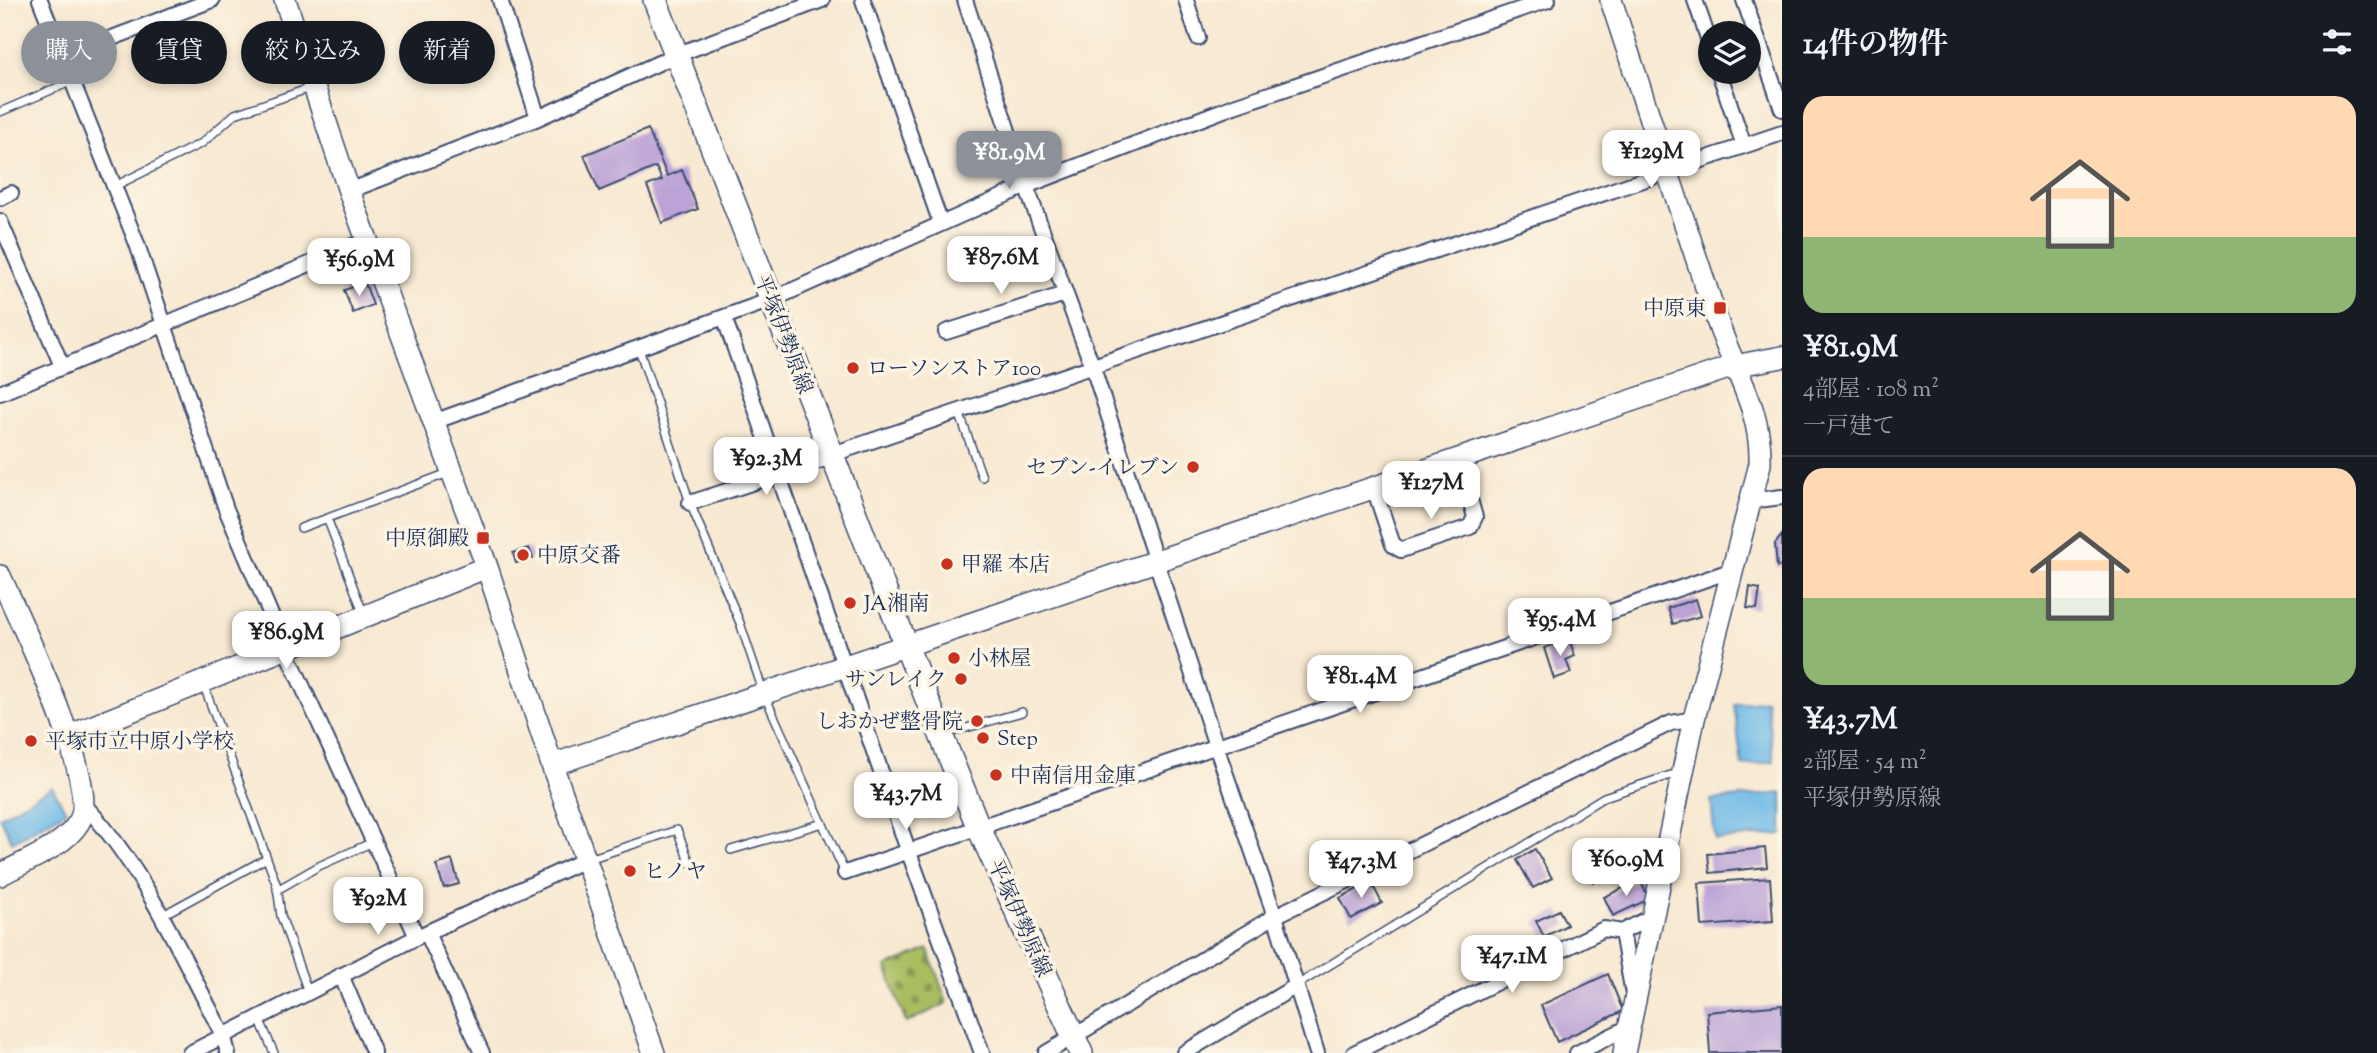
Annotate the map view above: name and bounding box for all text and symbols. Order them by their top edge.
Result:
chip: 購入 [21,21,117,84]
chip: 賃貸 [131,21,227,84]
chip: 絞り込み [241,21,385,84]
chip: 新着 [399,21,495,84]
map controls [1698,21,1761,84]
button: layers [1698,21,1761,84]
icon: filters [2318,23,2356,61]
text: 14件の物件 [1803,24,1948,67]
pin: ¥129M [1602,130,1700,190]
pin: ¥81.9M [952,132,1066,191]
text: ¥129M [1618,136,1684,169]
text: ¥81.9M [973,137,1045,170]
icon: home [2017,141,2143,267]
pin: ¥87.6M [944,236,1058,296]
pin: ¥56.9M [302,238,416,298]
text: ¥87.6M [963,242,1039,275]
text: ¥56.9M [323,244,395,277]
street label: 平塚伊勢原線 [746,271,819,399]
place label: 中原東 [1643,295,1706,325]
marker: 中原東 [1712,300,1728,316]
text: ¥81.9M [1803,327,1898,370]
place label: ローソンストア100 [867,355,1041,385]
marker: ローソンストア100 [845,360,861,376]
text: 4部屋 · 108 m² [1803,374,1939,407]
text: 一戸建て [1803,411,1895,444]
pin: ¥92.3M [709,438,823,497]
text: ¥92.3M [730,443,802,476]
place label: セブン-イレブン [1027,454,1179,484]
marker: セブン-イレブン [1185,459,1201,475]
pin: ¥127M [1382,462,1480,521]
text: ¥127M [1398,467,1464,500]
icon: home [2017,513,2143,639]
place label: 中原御殿 [385,525,469,555]
marker: 中原御殿 [475,530,491,546]
place label: 中原交番 [537,542,621,572]
marker: 中原交番 [515,547,531,563]
place label: 甲羅 本店 [961,551,1049,581]
marker: 甲羅 本店 [939,556,955,572]
place label: JA湘南 [863,590,929,620]
marker: JA湘南 [842,595,858,611]
pin: ¥95.4M [1503,598,1617,658]
text: ¥95.4M [1524,604,1596,637]
pin: ¥86.9M [229,612,343,671]
text: ¥86.9M [248,617,324,650]
place label: 小林屋 [968,645,1031,675]
marker: 小林屋 [946,650,962,666]
pin: ¥81.4M [1303,656,1417,715]
text: ¥81.4M [1323,661,1397,694]
place label: サンレイク [845,666,947,696]
marker: サンレイク [953,671,969,687]
text: ¥43.7M [1803,699,1898,742]
place label: しおかぜ整骨院 [816,708,963,738]
marker: しおかぜ整骨院 [969,713,985,729]
place label: Step [997,725,1038,755]
place label: 平塚市立中原小学校 [45,728,234,758]
marker: Step [975,730,991,746]
marker: 平塚市立中原小学校 [23,733,39,749]
text: 2部屋 · 54 m² [1803,746,1927,779]
place label: 中南信用金庫 [1010,762,1136,792]
marker: 中南信用金庫 [988,767,1004,783]
pin: ¥43.7M [849,772,963,832]
text: ¥43.7M [870,778,942,811]
text: 平塚伊勢原線 [1803,783,1941,816]
pin: ¥60.9M [1569,838,1683,898]
pin: ¥47.3M [1304,841,1418,900]
text: ¥60.9M [1588,844,1664,877]
text: ¥47.3M [1325,846,1397,879]
street label: 平塚伊勢原線 [979,855,1058,982]
place label: ヒノヤ [644,858,707,888]
marker: ヒノヤ [622,863,638,879]
pin: ¥92M [337,878,419,937]
text: ¥92M [349,883,407,916]
pin: ¥47.1M [1455,936,1569,995]
text: ¥47.1M [1477,941,1547,974]

